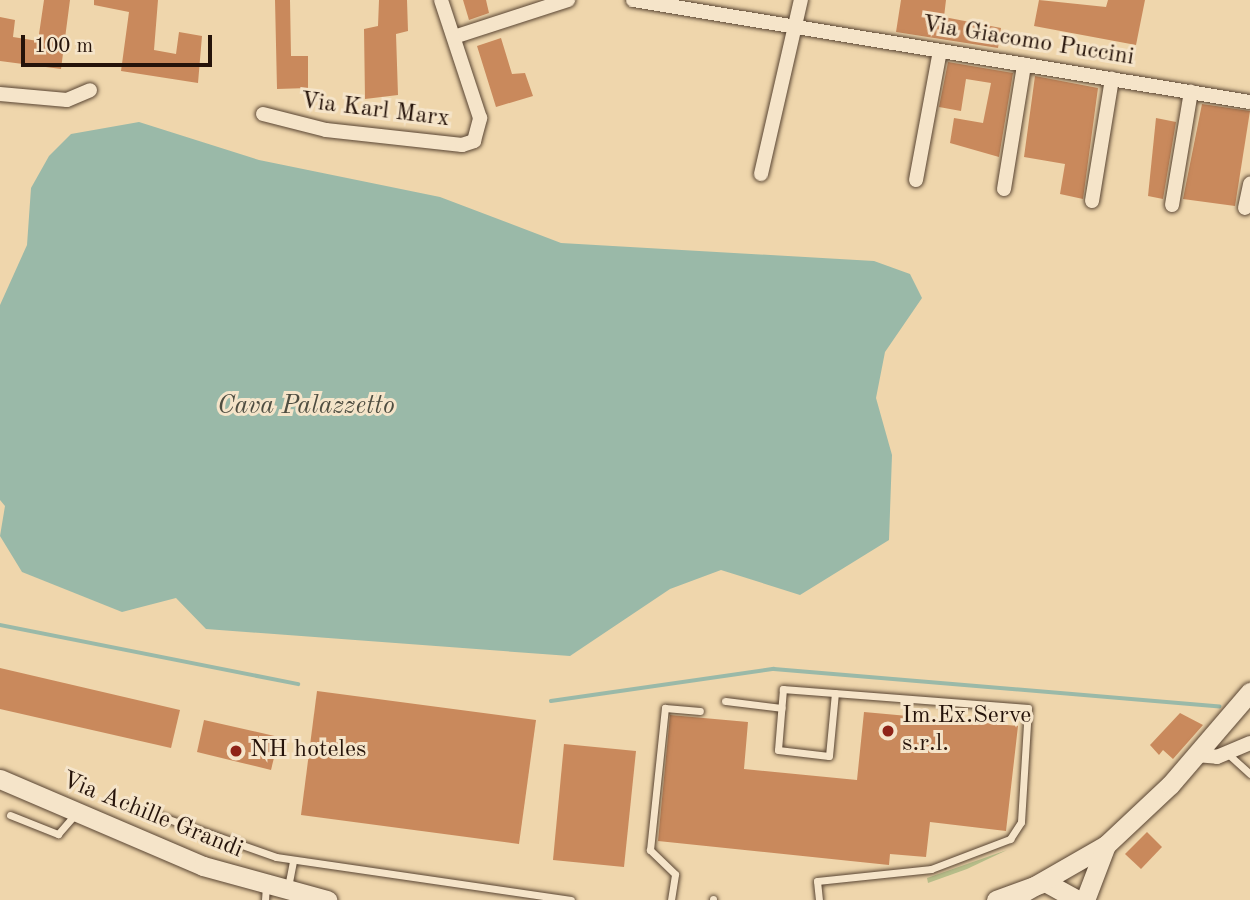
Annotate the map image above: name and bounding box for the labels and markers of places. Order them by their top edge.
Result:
place label: Im.Ex.Serve s.r.l. [902,703,1031,759]
marker: Im.Ex.Serve s.r.l. [880,723,896,739]
place label: NH hoteles [250,737,366,765]
marker: NH hoteles [228,743,244,759]

